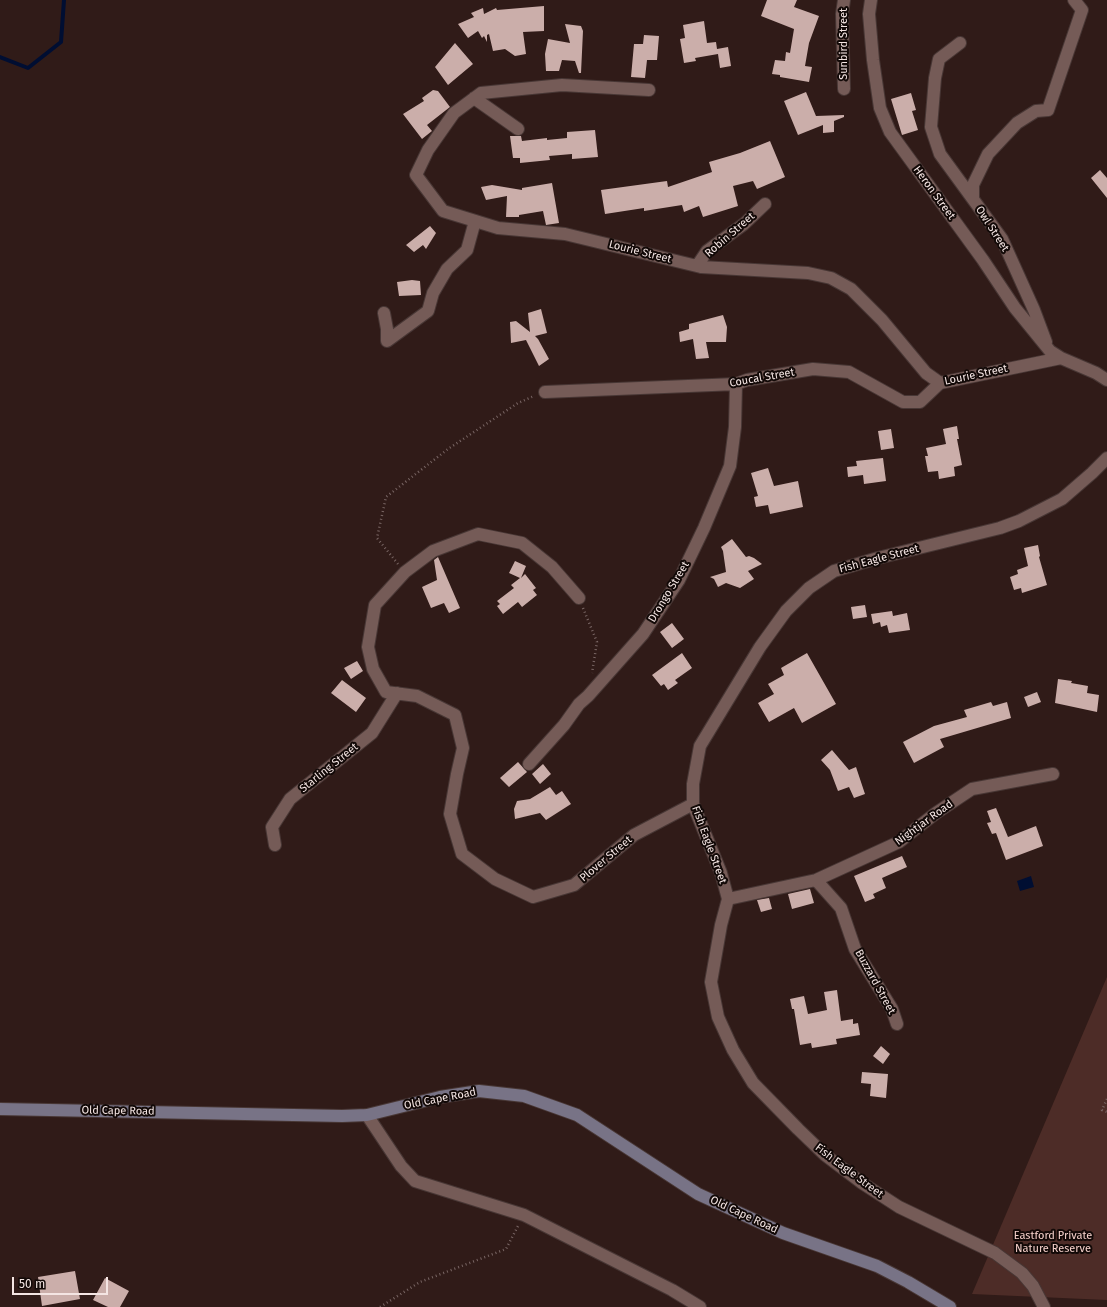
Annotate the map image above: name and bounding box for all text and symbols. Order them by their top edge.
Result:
street label: Sunbird Street [837,8,851,80]
street label: Heron Street [910,164,958,222]
street label: Owl Street [972,204,1012,254]
street label: Robin Street [702,210,758,260]
street label: Lourie Street [607,238,673,266]
street label: Lourie Street [943,362,1009,388]
street label: Coucal Street [728,366,796,390]
street label: Fish Eagle Street [838,542,920,576]
street label: Drongo Street [646,559,692,625]
street label: Starling Street [297,740,361,796]
street label: Nightjar Road [892,798,956,848]
street label: Fish Eagle Street [689,804,729,886]
street label: Plover Street [577,833,635,885]
street label: Buzzard Street [852,947,898,1017]
street label: Old Cape Road [403,1086,477,1112]
street label: Old Cape Road [81,1104,155,1118]
street label: Fish Eagle Street [812,1141,886,1201]
street label: Old Cape Road [708,1194,780,1236]
park label: Eastford Private Nature Reserve [1014,1229,1092,1255]
scale bar [14,1269,110,1295]
text: 50 m [19,1277,45,1291]

